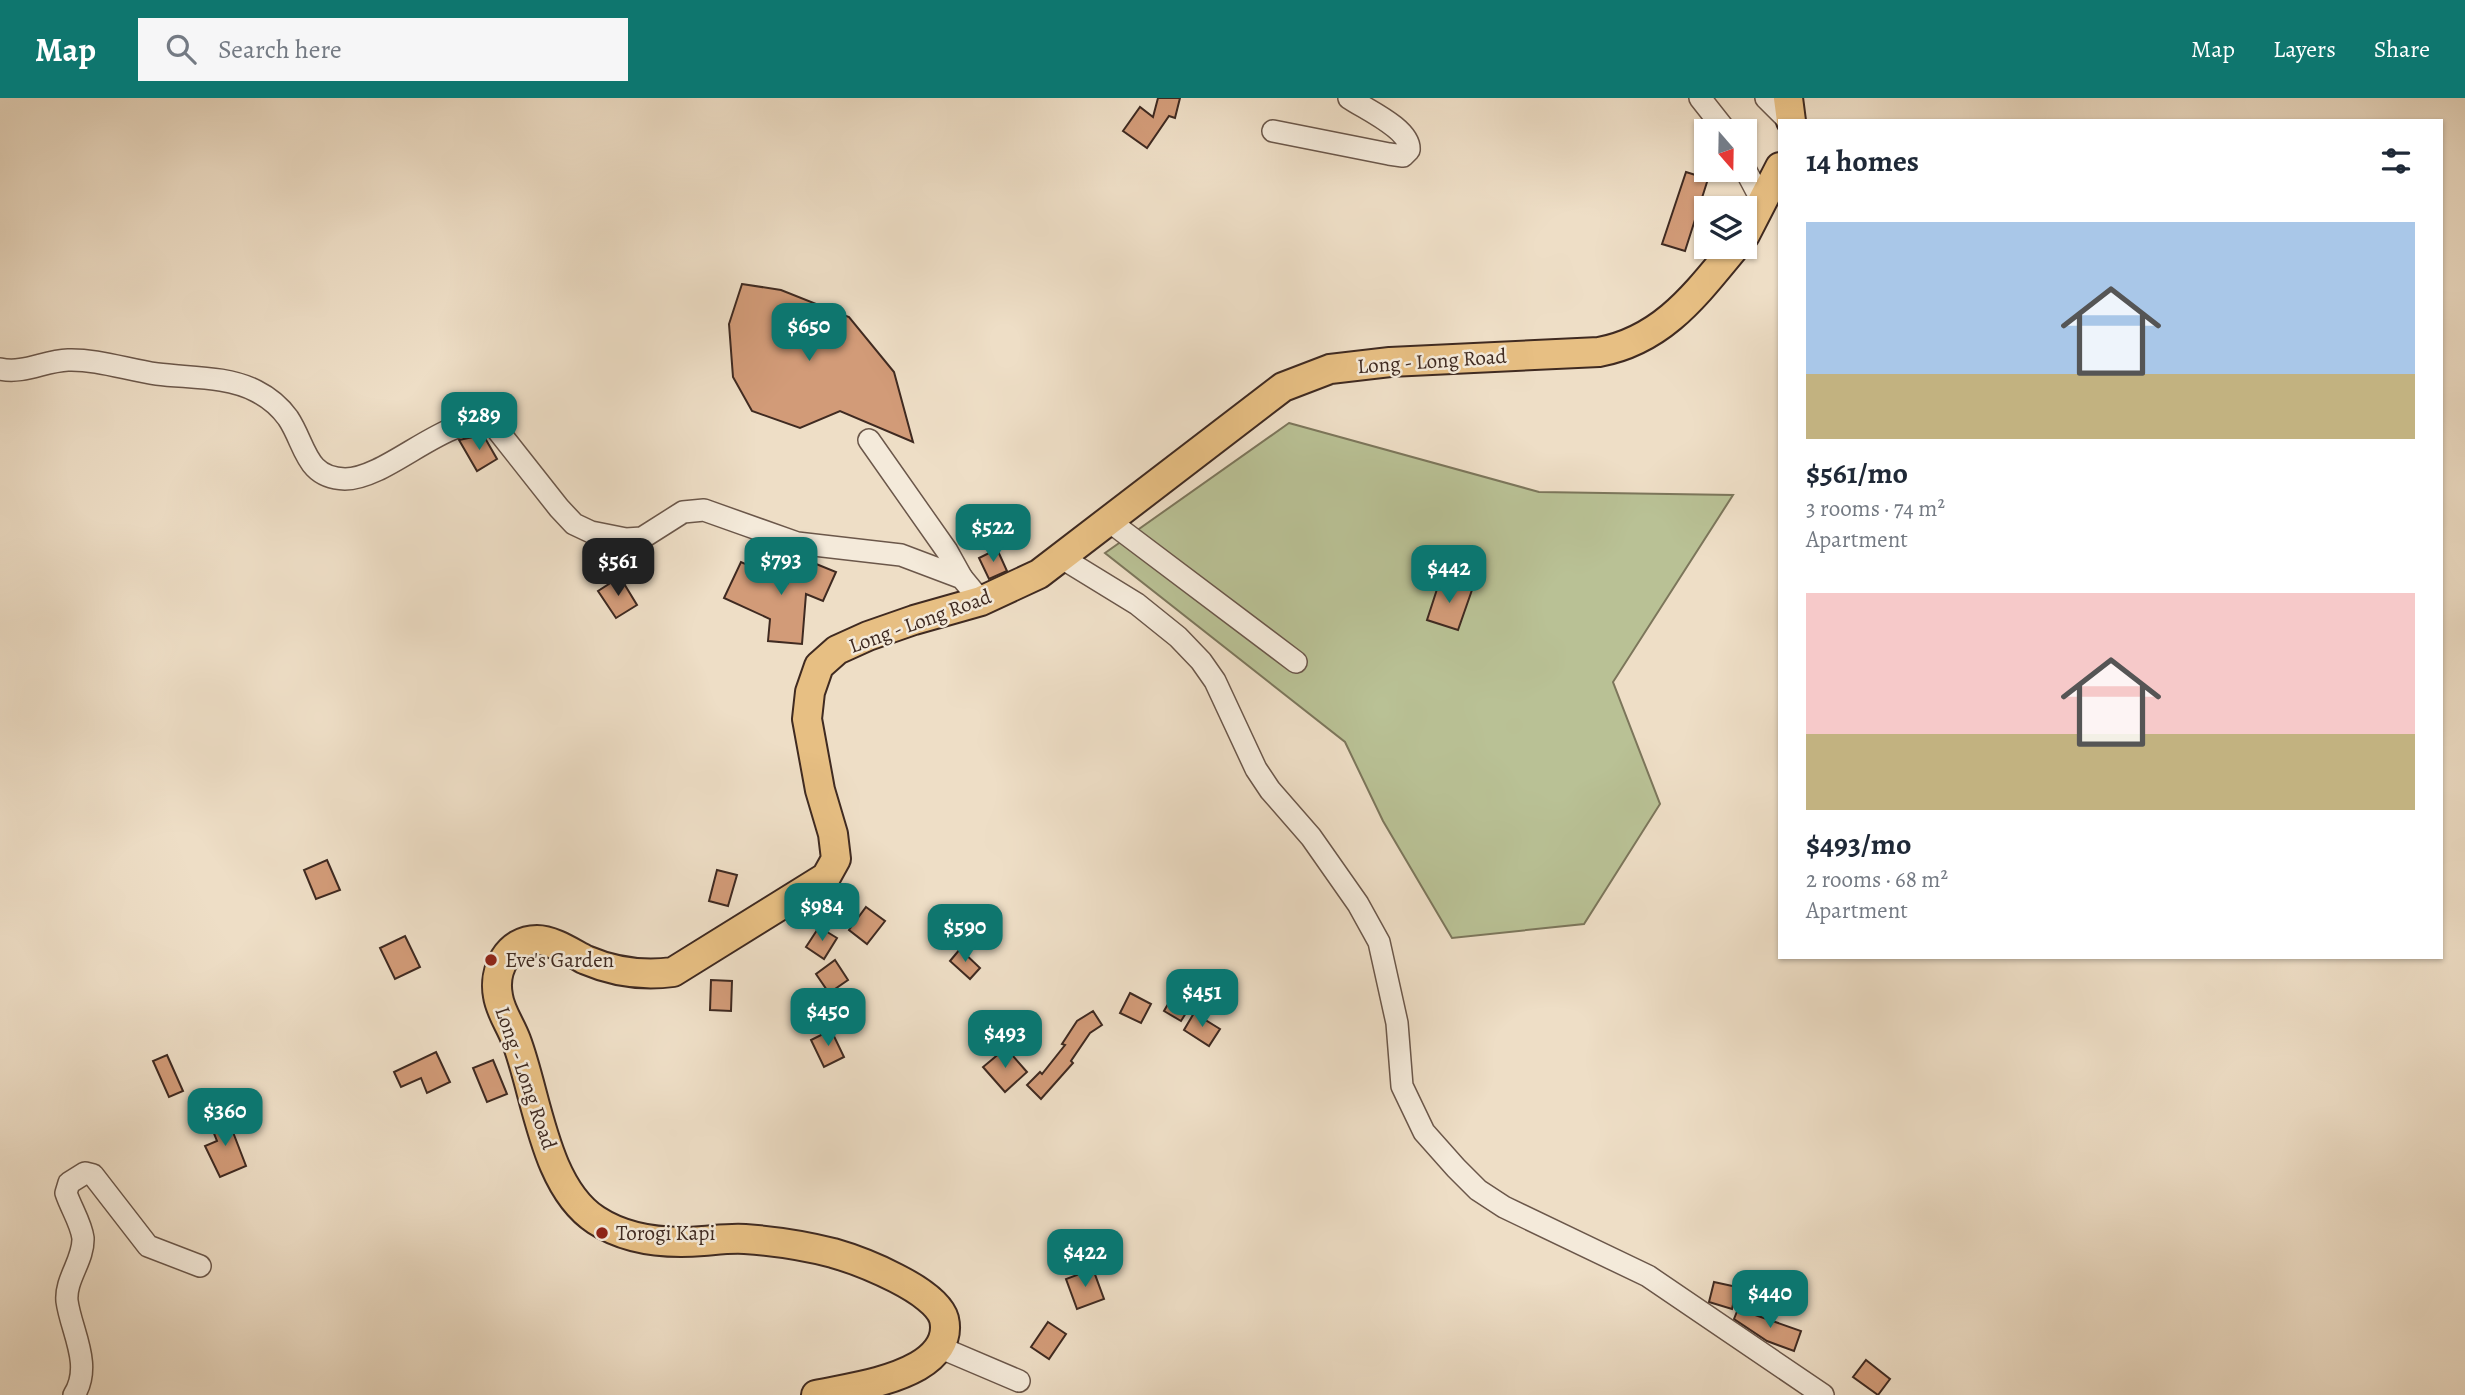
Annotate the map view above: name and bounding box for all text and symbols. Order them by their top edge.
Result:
search box [138,18,628,81]
text: Map [35,27,96,72]
icon: search [162,30,200,68]
text: Search here [218,32,342,67]
text: Map [2191,33,2235,65]
text: Layers [2273,33,2336,65]
text: Share [2374,33,2430,65]
north arrow [1694,119,1757,182]
map controls [1694,119,1757,259]
text: 14 homes [1806,141,1919,181]
icon: filters [2377,142,2415,180]
button: layers [1694,196,1757,259]
icon: home [2048,268,2174,394]
pin: $650 [768,303,850,363]
text: $650 [788,310,830,341]
street label: Long - Long Road [1356,342,1508,380]
pin: $289 [438,392,520,452]
text: $289 [457,399,501,430]
text: $561/mo [1806,453,1908,493]
text: 3 rooms · 74 m² [1806,493,1945,524]
pin: $522 [952,504,1034,564]
text: $522 [972,511,1014,542]
text: Apartment [1806,524,1908,555]
pin: $561 [577,538,659,598]
pin: $793 [740,538,822,597]
text: $793 [760,544,802,575]
text: $561 [598,545,638,576]
pin: $442 [1408,546,1490,605]
text: $442 [1427,552,1471,583]
street label: Long - Long Road [845,582,996,660]
icon: home [2048,639,2174,765]
text: $493/mo [1806,824,1911,864]
text: 2 rooms · 68 m² [1806,864,1948,895]
pin: $984 [781,884,863,943]
text: $984 [800,890,844,921]
text: Apartment [1806,895,1908,926]
pin: $590 [924,904,1006,964]
text: $590 [944,911,986,942]
place label: Eve's Garden [505,946,614,974]
marker: Eve's Garden [483,952,499,968]
pin: $451 [1161,970,1243,1029]
text: $451 [1182,976,1222,1007]
pin: $450 [787,988,869,1048]
text: $450 [807,995,849,1026]
street label: Long - Long Road [488,1003,564,1154]
pin: $493 [964,1010,1046,1070]
text: $493 [984,1017,1026,1048]
pin: $360 [184,1088,266,1148]
text: $360 [204,1095,246,1126]
place label: Torogi Kapi [616,1219,715,1247]
marker: Torogi Kapi [594,1225,610,1241]
pin: $422 [1044,1230,1126,1289]
text: $422 [1063,1236,1107,1267]
pin: $440 [1729,1270,1811,1330]
text: $440 [1748,1277,1792,1308]

